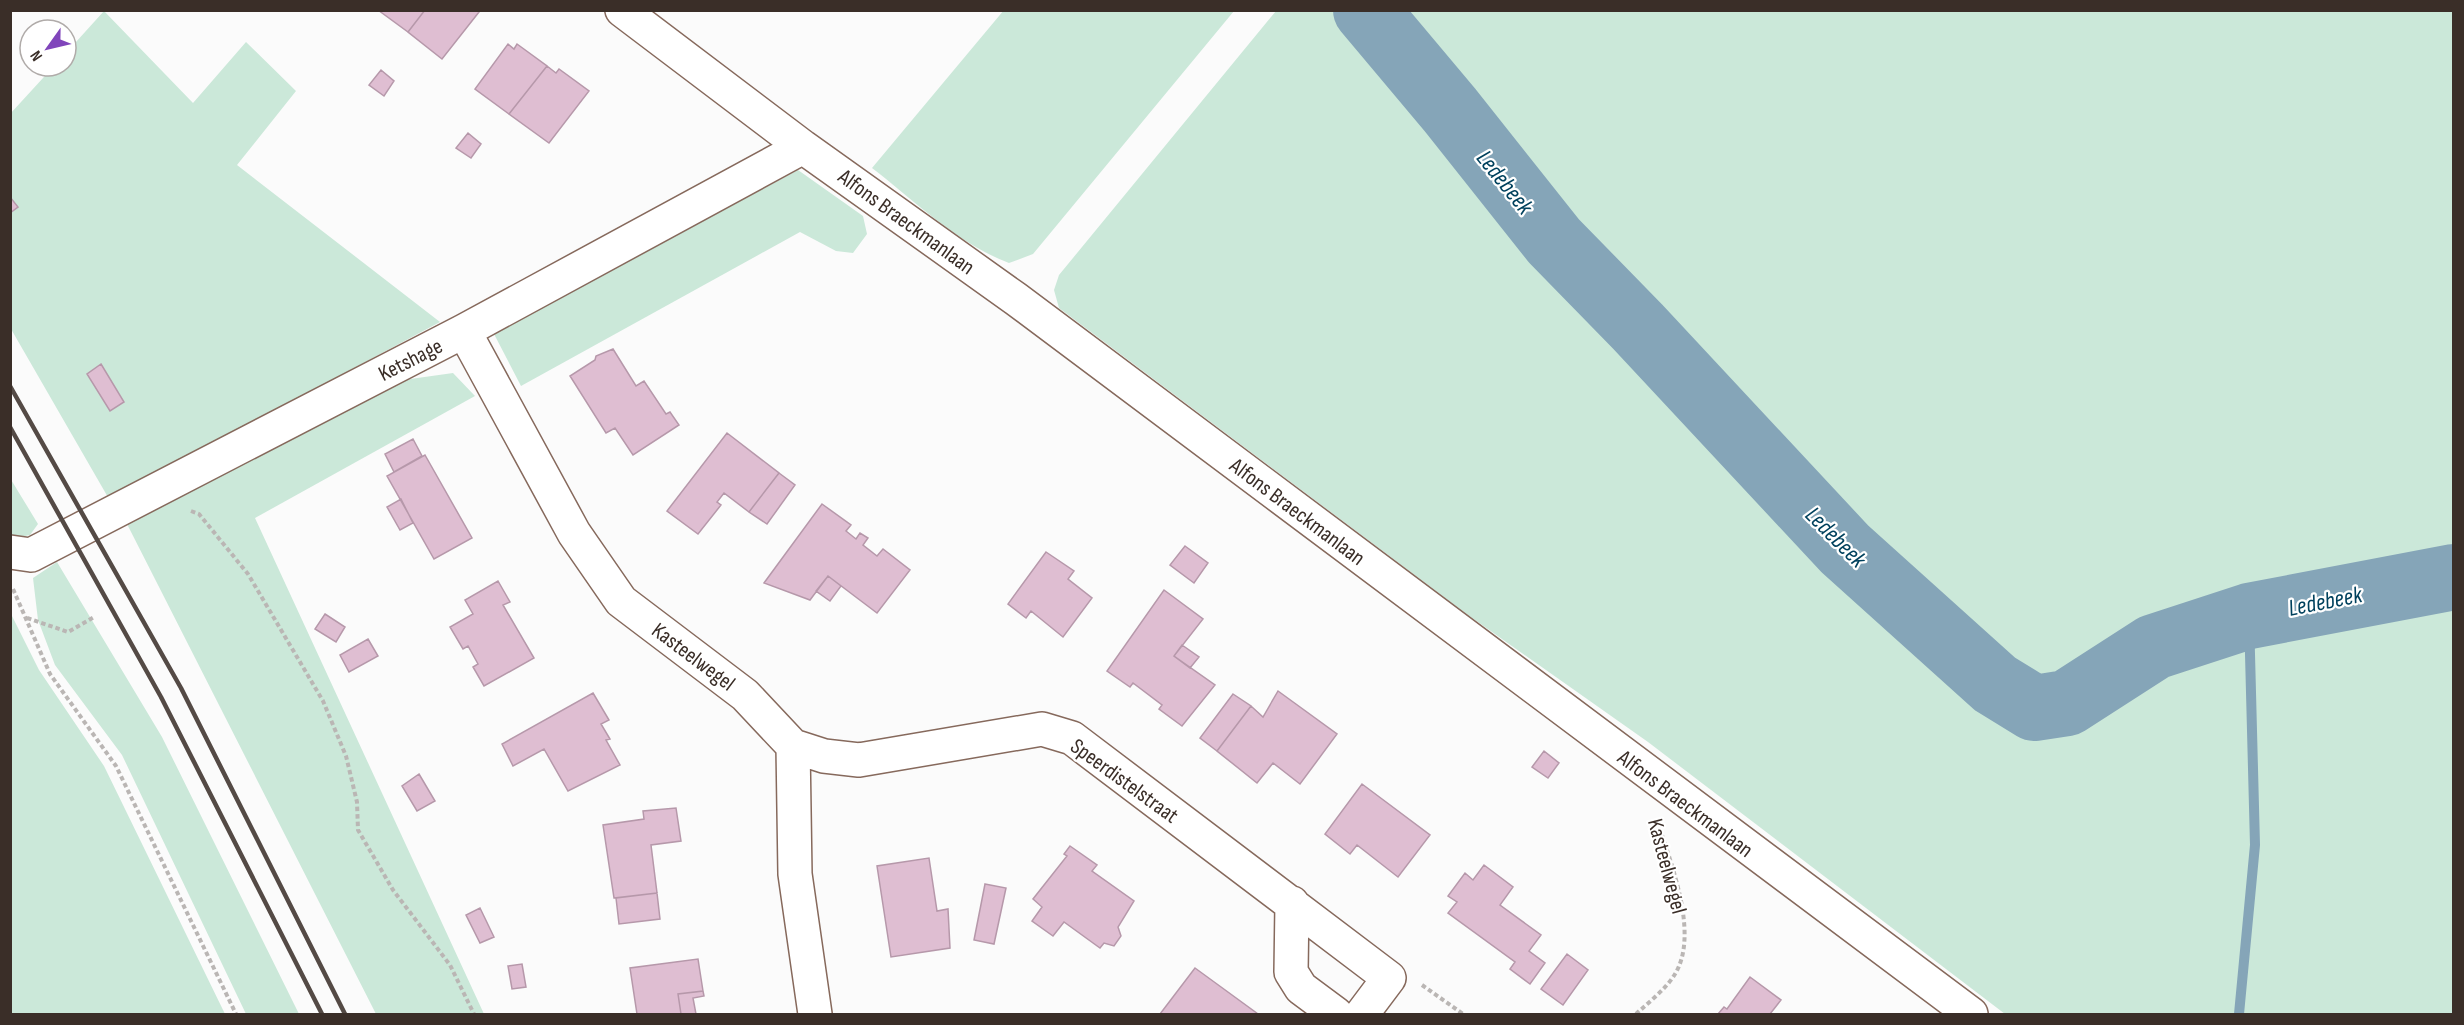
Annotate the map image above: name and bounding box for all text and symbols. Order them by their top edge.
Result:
north arrow [18,18,78,78]
text: N [27,47,47,64]
water label: Ledebeek [1470,144,1540,221]
street label: Alfons Braeckmanlaan [832,163,980,281]
street label: Ketshage [374,333,447,388]
street label: Alfons Braeckmanlaan [1223,452,1370,572]
water label: Ledebeek [1799,501,1873,575]
water label: Ledebeek [2286,580,2365,623]
street label: Kasteelwegel [646,617,740,697]
street label: Speerdistelstraat [1065,733,1184,830]
street label: Alfons Braeckmanlaan [1611,744,1758,864]
street label: Kasteelwegel [1641,816,1692,917]

